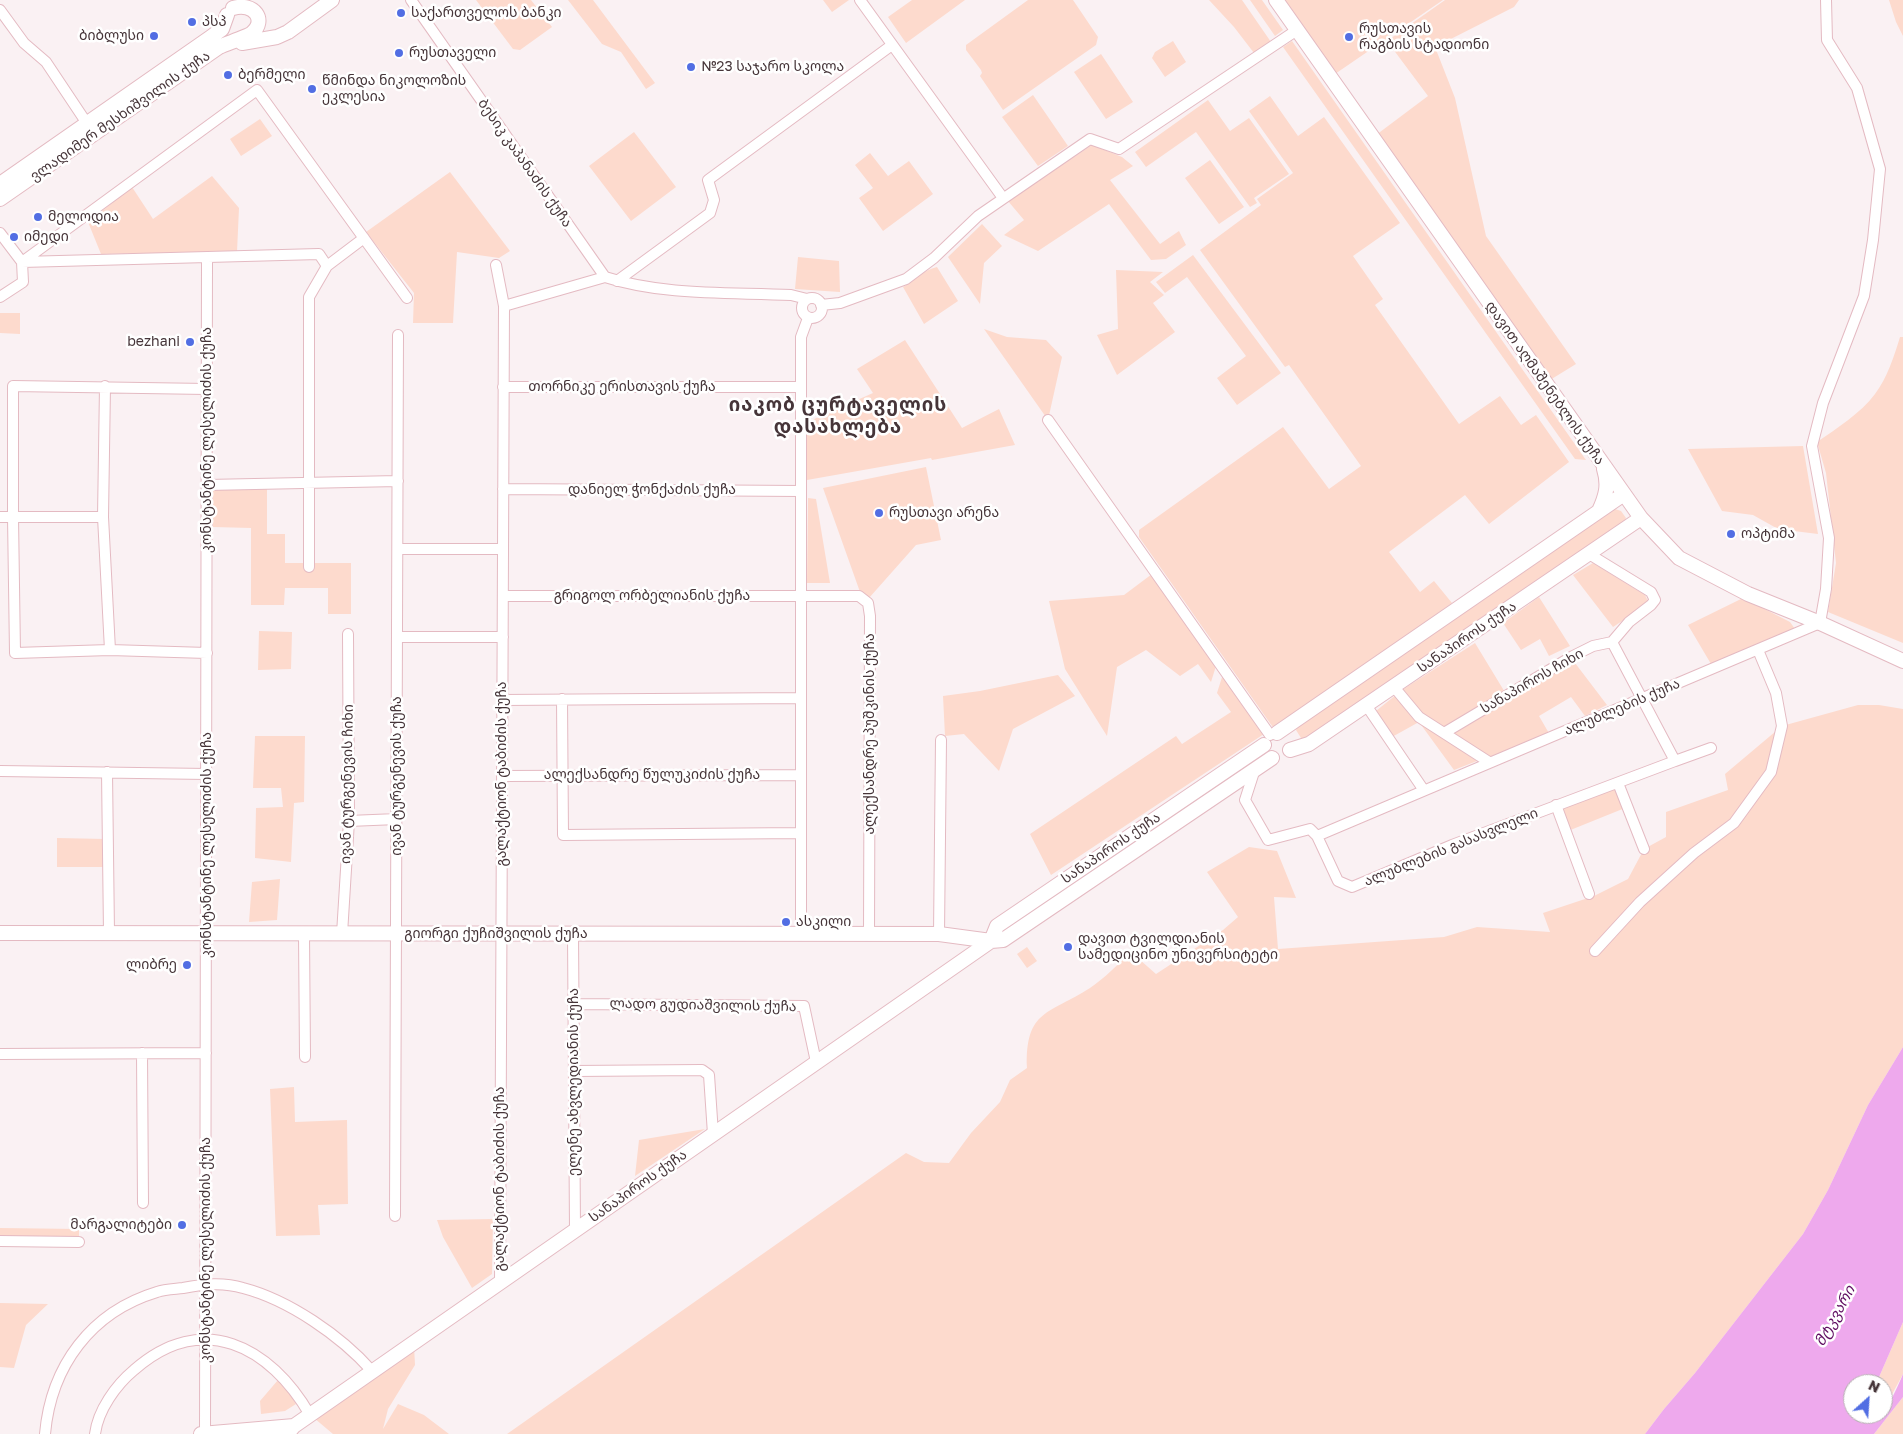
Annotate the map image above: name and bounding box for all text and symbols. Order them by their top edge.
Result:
place label: საქართველოს ბანკი [411,5,562,21]
marker: საქართველოს ბანკი [395,7,407,19]
place label: პსპ [202,14,227,30]
marker: პსპ [186,16,198,28]
place label: რუსთავის რაგბის სტადიონი [1359,21,1489,54]
place label: ბიბლუსი [79,28,144,44]
marker: ბიბლუსი [148,30,160,42]
marker: რუსთავის რაგბის სტადიონი [1343,31,1355,43]
place label: რუსთაველი [409,45,496,61]
street label: ვლადიმერ მესხიშვილის ქუჩა [27,47,213,185]
marker: რუსთაველი [393,47,405,59]
place label: №23 საჯარო სკოლა [701,59,844,75]
marker: №23 საჯარო სკოლა [685,61,697,73]
place label: ბერმელი [238,67,306,83]
marker: ბერმელი [222,69,234,81]
place label: წმინდა ნიკოლოზის ეკლესია [322,73,466,105]
marker: წმინდა ნიკოლოზის ეკლესია [306,83,318,95]
street label: ბესიკ კაპანაძის ქუჩა [474,95,576,231]
place label: მელოდია [48,209,119,225]
marker: მელოდია [32,211,44,223]
place label: იმედი [24,229,69,245]
marker: იმედი [8,231,20,243]
street label: დავით აღმაშენებლის ქუჩა [1482,298,1608,468]
street label: კონსტანტინე ლესელიძის ქუჩა [199,327,215,553]
place label: bezhani [127,334,180,350]
marker: bezhani [184,336,196,348]
street label: თორნიკე ერისთავის ქუჩა [528,379,716,395]
district label: იაკობ ცურტაველის დასახლება [727,394,949,438]
street label: დანიელ ჭონქაძის ქუჩა [568,482,736,498]
place label: რუსთავი არენა [889,505,999,521]
marker: რუსთავი არენა [873,507,885,519]
place label: ოპტიმა [1741,526,1795,542]
marker: ოპტიმა [1725,528,1737,540]
street label: გრიგოლ ორბელიანის ქუჩა [554,588,750,604]
street label: სანაპიროს ქუჩა [1414,598,1520,676]
street label: ალექსანდრე პუშკინის ქუჩა [862,633,878,835]
street label: სანაპიროს ჩიხი [1478,645,1586,717]
street label: ალუბლების ქუჩა [1562,675,1682,739]
street label: გალაქტიონ ტაბიძის ქუჩა [494,682,510,866]
street label: ივან ტურგენევის ქუჩა [389,696,405,856]
street label: ივან ტურგენევის ჩიხი [337,704,357,864]
street label: კონსტანტინე ლესელიძის ქუჩა [199,732,215,958]
street label: ალექსანდრე წულუკიძის ქუჩა [544,767,760,783]
street label: ალუბლების გასასვლელი [1362,804,1540,890]
street label: სანაპიროს ქუჩა [1058,809,1164,887]
place label: ასკილი [796,914,851,930]
marker: ასკილი [780,916,792,928]
street label: გიორგი ქუჩიშვილის ქუჩა [404,926,588,942]
place label: დავით ტვილდიანის სამედიცინო უნივერსიტეტი [1078,931,1278,964]
marker: დავით ტვილდიანის სამედიცინო უნივერსიტეტი [1062,941,1074,953]
place label: ლიბრე [126,957,177,973]
marker: ლიბრე [181,959,193,971]
street label: ელენე ახვლედიანის ქუჩა [566,988,582,1176]
street label: ლადო გუდიაშვილის ქუჩა [609,995,797,1015]
street label: გალაქტიონ ტაბიძის ქუჩა [492,1087,508,1271]
street label: კონსტანტინე ლესელიძის ქუჩა [198,1137,214,1363]
street label: სანაპიროს ქუჩა [586,1146,690,1226]
place label: მარგალიტები [70,1217,172,1233]
marker: მარგალიტები [176,1219,188,1231]
water label: მტკვარი [1811,1283,1859,1349]
north arrow [1843,1374,1893,1424]
text: N [1866,1376,1883,1396]

